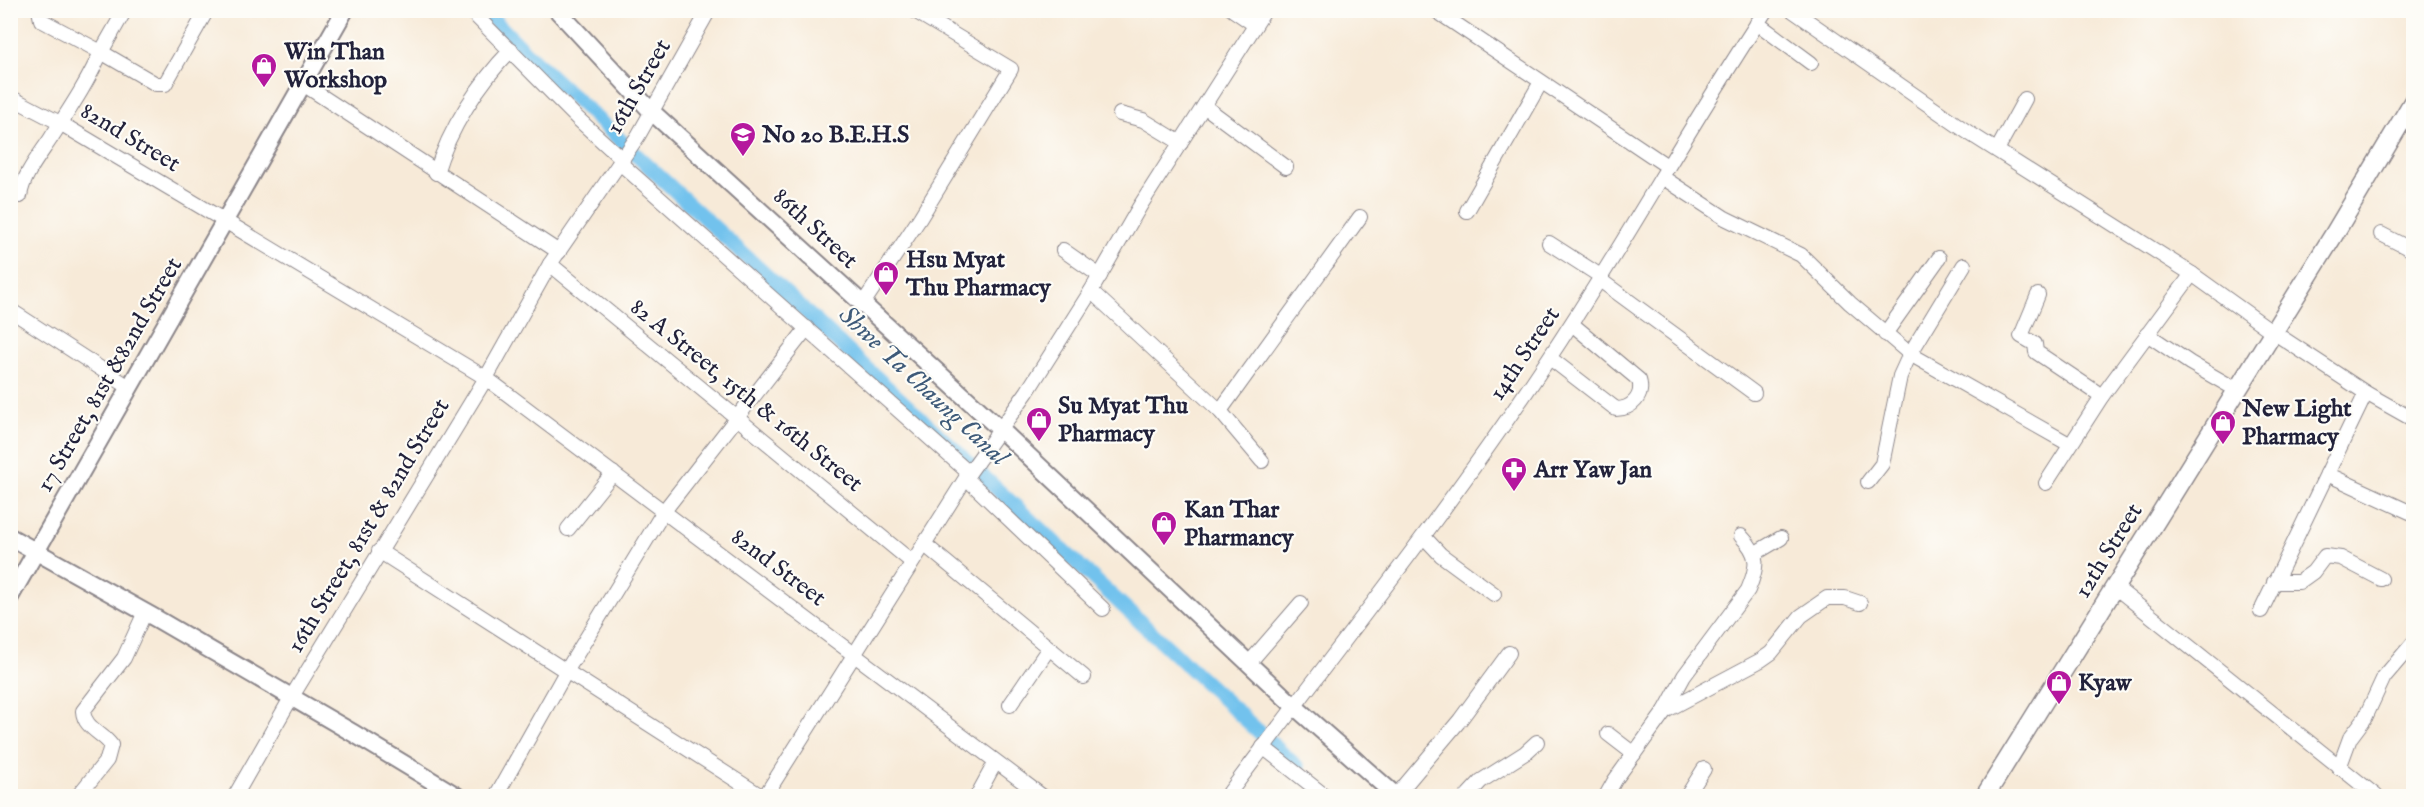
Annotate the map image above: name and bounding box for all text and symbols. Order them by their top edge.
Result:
street label: 16th Street [599,34,679,140]
place label: Win Than Workshop [283,37,387,96]
shop icon: Win Than Workshop [249,51,279,89]
street label: 82nd Street [74,96,186,180]
school or university icon: No 20 B.E.H.S [728,120,758,158]
place label: No 20 B.E.H.S [761,120,909,151]
street label: 86th Street [766,182,864,276]
place label: Hsu Myat Thu Pharmacy [905,245,1052,304]
street label: 17 Street, 81st &82nd Street [30,252,190,498]
shop icon: Hsu Myat Thu Pharmacy [871,259,901,297]
street label: 82 A Street, 15th & 16th Street [623,292,869,500]
water label: Shwe Ta Chaung Canal [831,299,1016,475]
street label: 14th Street [1482,301,1568,407]
place label: Su Myat Thu Pharmacy [1058,391,1189,450]
street label: 16th Street, 81st & 82nd Street [281,393,457,659]
place label: New Light Pharmacy [2241,394,2352,453]
shop icon: Su Myat Thu Pharmacy [1024,405,1054,443]
shop icon: New Light Pharmacy [2208,408,2238,446]
pharmacy icon: Arr Yaw Jan [1499,455,1529,493]
place label: Arr Yaw Jan [1533,455,1652,486]
place label: Kan Thar Pharmancy [1184,495,1295,554]
street label: 12th Street [2068,498,2150,604]
shop icon: Kan Thar Pharmancy [1149,509,1179,547]
street label: 82nd Street [724,522,832,614]
shop icon: Kyaw [2044,668,2074,706]
place label: Kyaw [2078,668,2133,699]

